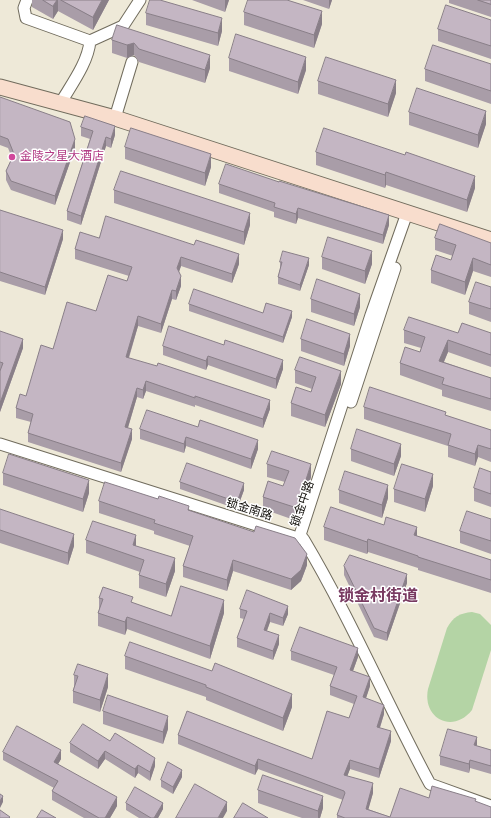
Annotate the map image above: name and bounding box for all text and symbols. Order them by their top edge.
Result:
place label: 金陵之星大酒店 [20,150,104,164]
marker: 金陵之星大酒店 [7,152,17,162]
street label: 锁金中路 [288,479,318,529]
street label: 锁金南路 [224,496,274,524]
district label: 锁金村街道 [338,587,418,607]

